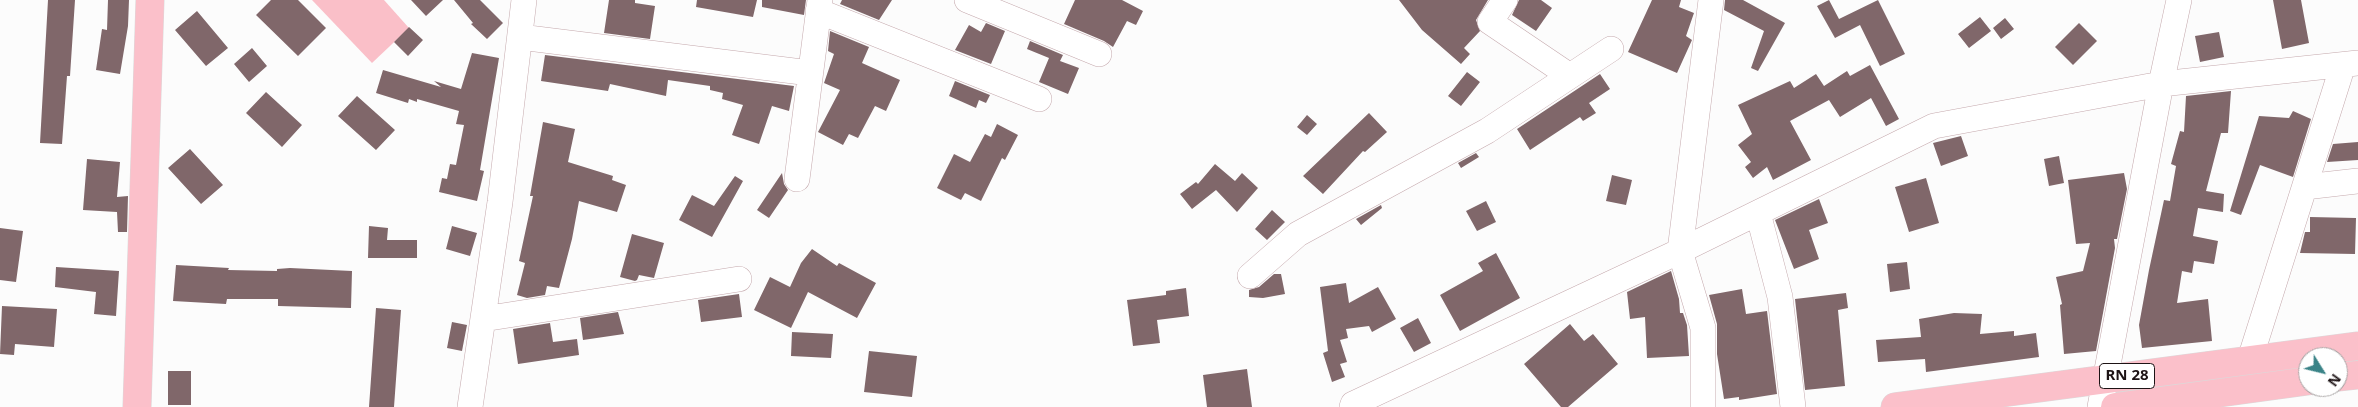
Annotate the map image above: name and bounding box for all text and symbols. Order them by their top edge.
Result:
north arrow [2298,347,2348,397]
road number: RN 28 [2100,364,2154,388]
text: N [2324,370,2346,391]

